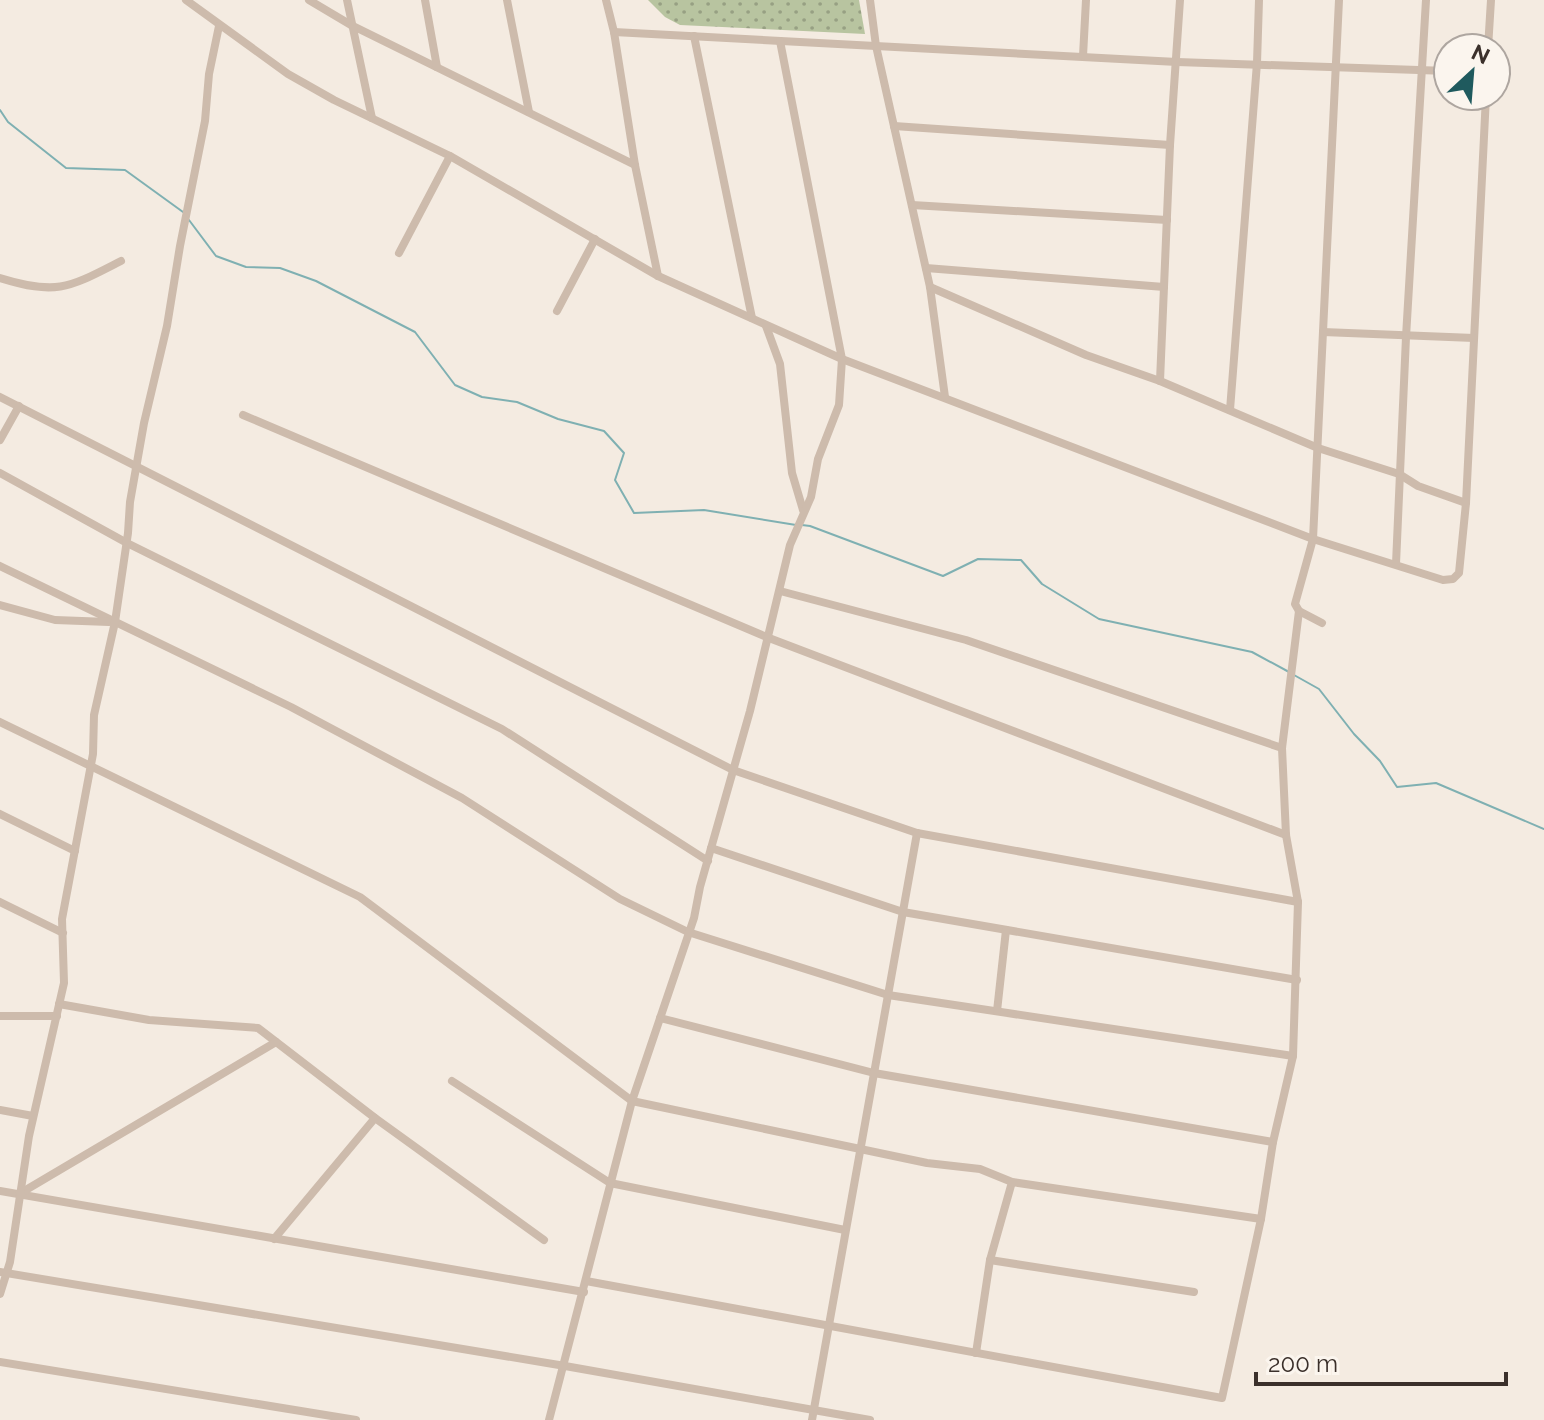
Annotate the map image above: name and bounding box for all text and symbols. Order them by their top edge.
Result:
north arrow [1432,32,1512,112]
text: N [1468,39,1494,69]
scale bar [1256,1336,1506,1386]
text: 200 m [1268,1349,1338,1378]

